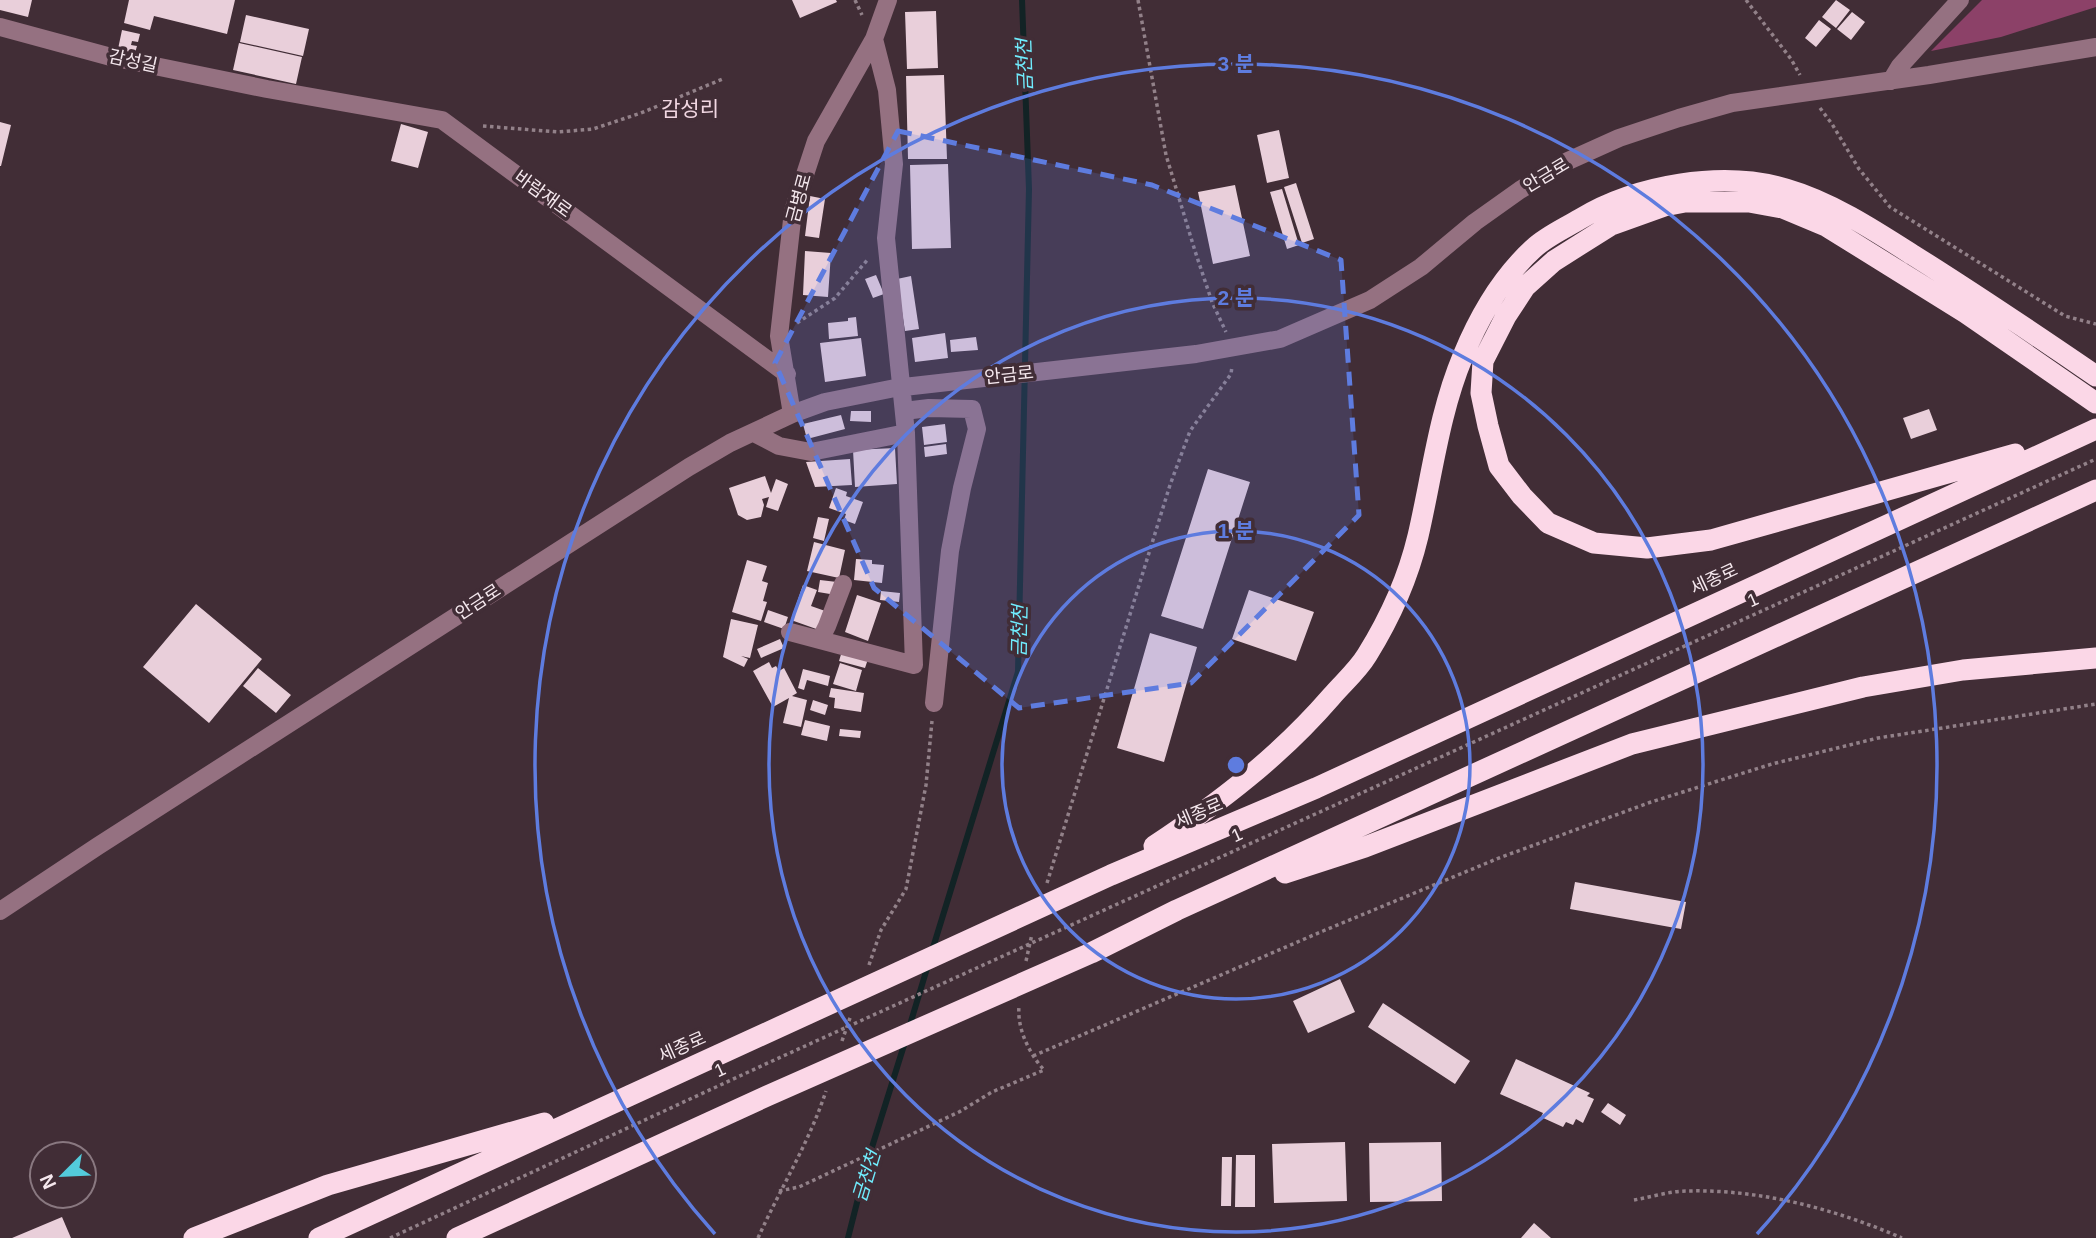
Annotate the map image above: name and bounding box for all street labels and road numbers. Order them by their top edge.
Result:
street label: 감성길 [107,46,159,76]
street label: 안금로 [1520,154,1572,196]
street label: 바람재로 [510,166,576,222]
street label: 금병로 [783,171,815,225]
street label: 안금로 [983,362,1035,388]
street label: 세종로 [1687,559,1741,599]
street label: 안금로 [452,580,504,624]
street label: 1 [1744,589,1762,611]
street label: 세종로 [1172,794,1226,832]
street label: 1 [1228,824,1246,846]
street label: 세종로 [655,1028,709,1066]
street label: 1 [711,1059,729,1081]

